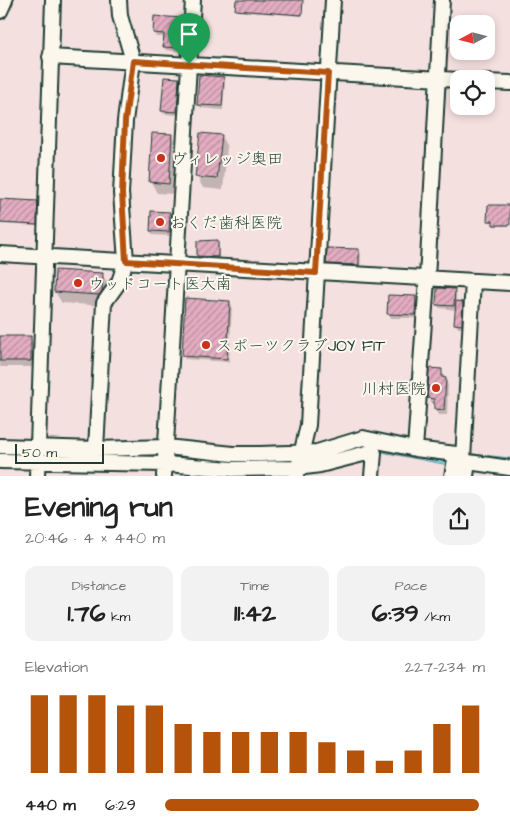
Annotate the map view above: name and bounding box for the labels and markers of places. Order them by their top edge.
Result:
pin [168,13,210,64]
place label: ヴィレッジ奥田 [171,148,283,170]
marker: ヴィレッジ奥田 [155,152,167,164]
place label: おくだ歯科医院 [170,212,282,234]
marker: おくだ歯科医院 [154,216,166,228]
place label: ウッドコート医大南 [88,273,232,295]
marker: ウッドコート医大南 [72,277,84,289]
place label: スポーツクラブJOY FIT [216,335,385,357]
marker: スポーツクラブJOY FIT [200,339,212,351]
place label: 川村医院 [362,378,426,400]
marker: 川村医院 [430,382,442,394]

